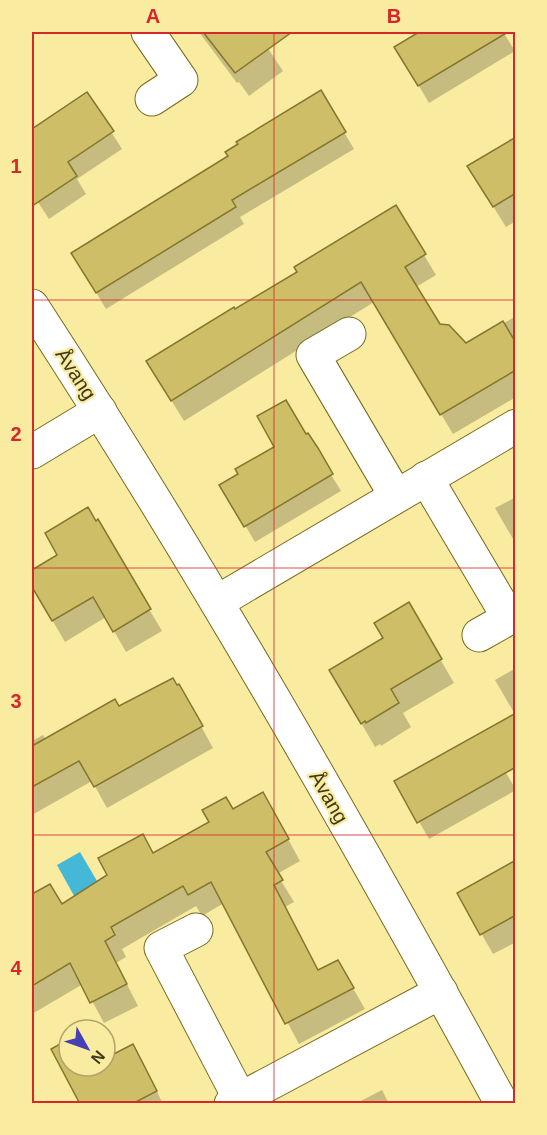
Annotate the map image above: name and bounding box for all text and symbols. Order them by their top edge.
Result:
text: A [146,5,160,27]
text: B [387,5,401,27]
text: 1 [10,155,22,177]
street label: Åvang [51,344,101,404]
text: 2 [10,423,22,445]
text: 3 [10,690,22,712]
street label: Åvang [305,767,353,827]
text: 4 [10,957,22,979]
north arrow [57,1018,117,1078]
text: N [88,1047,108,1067]

